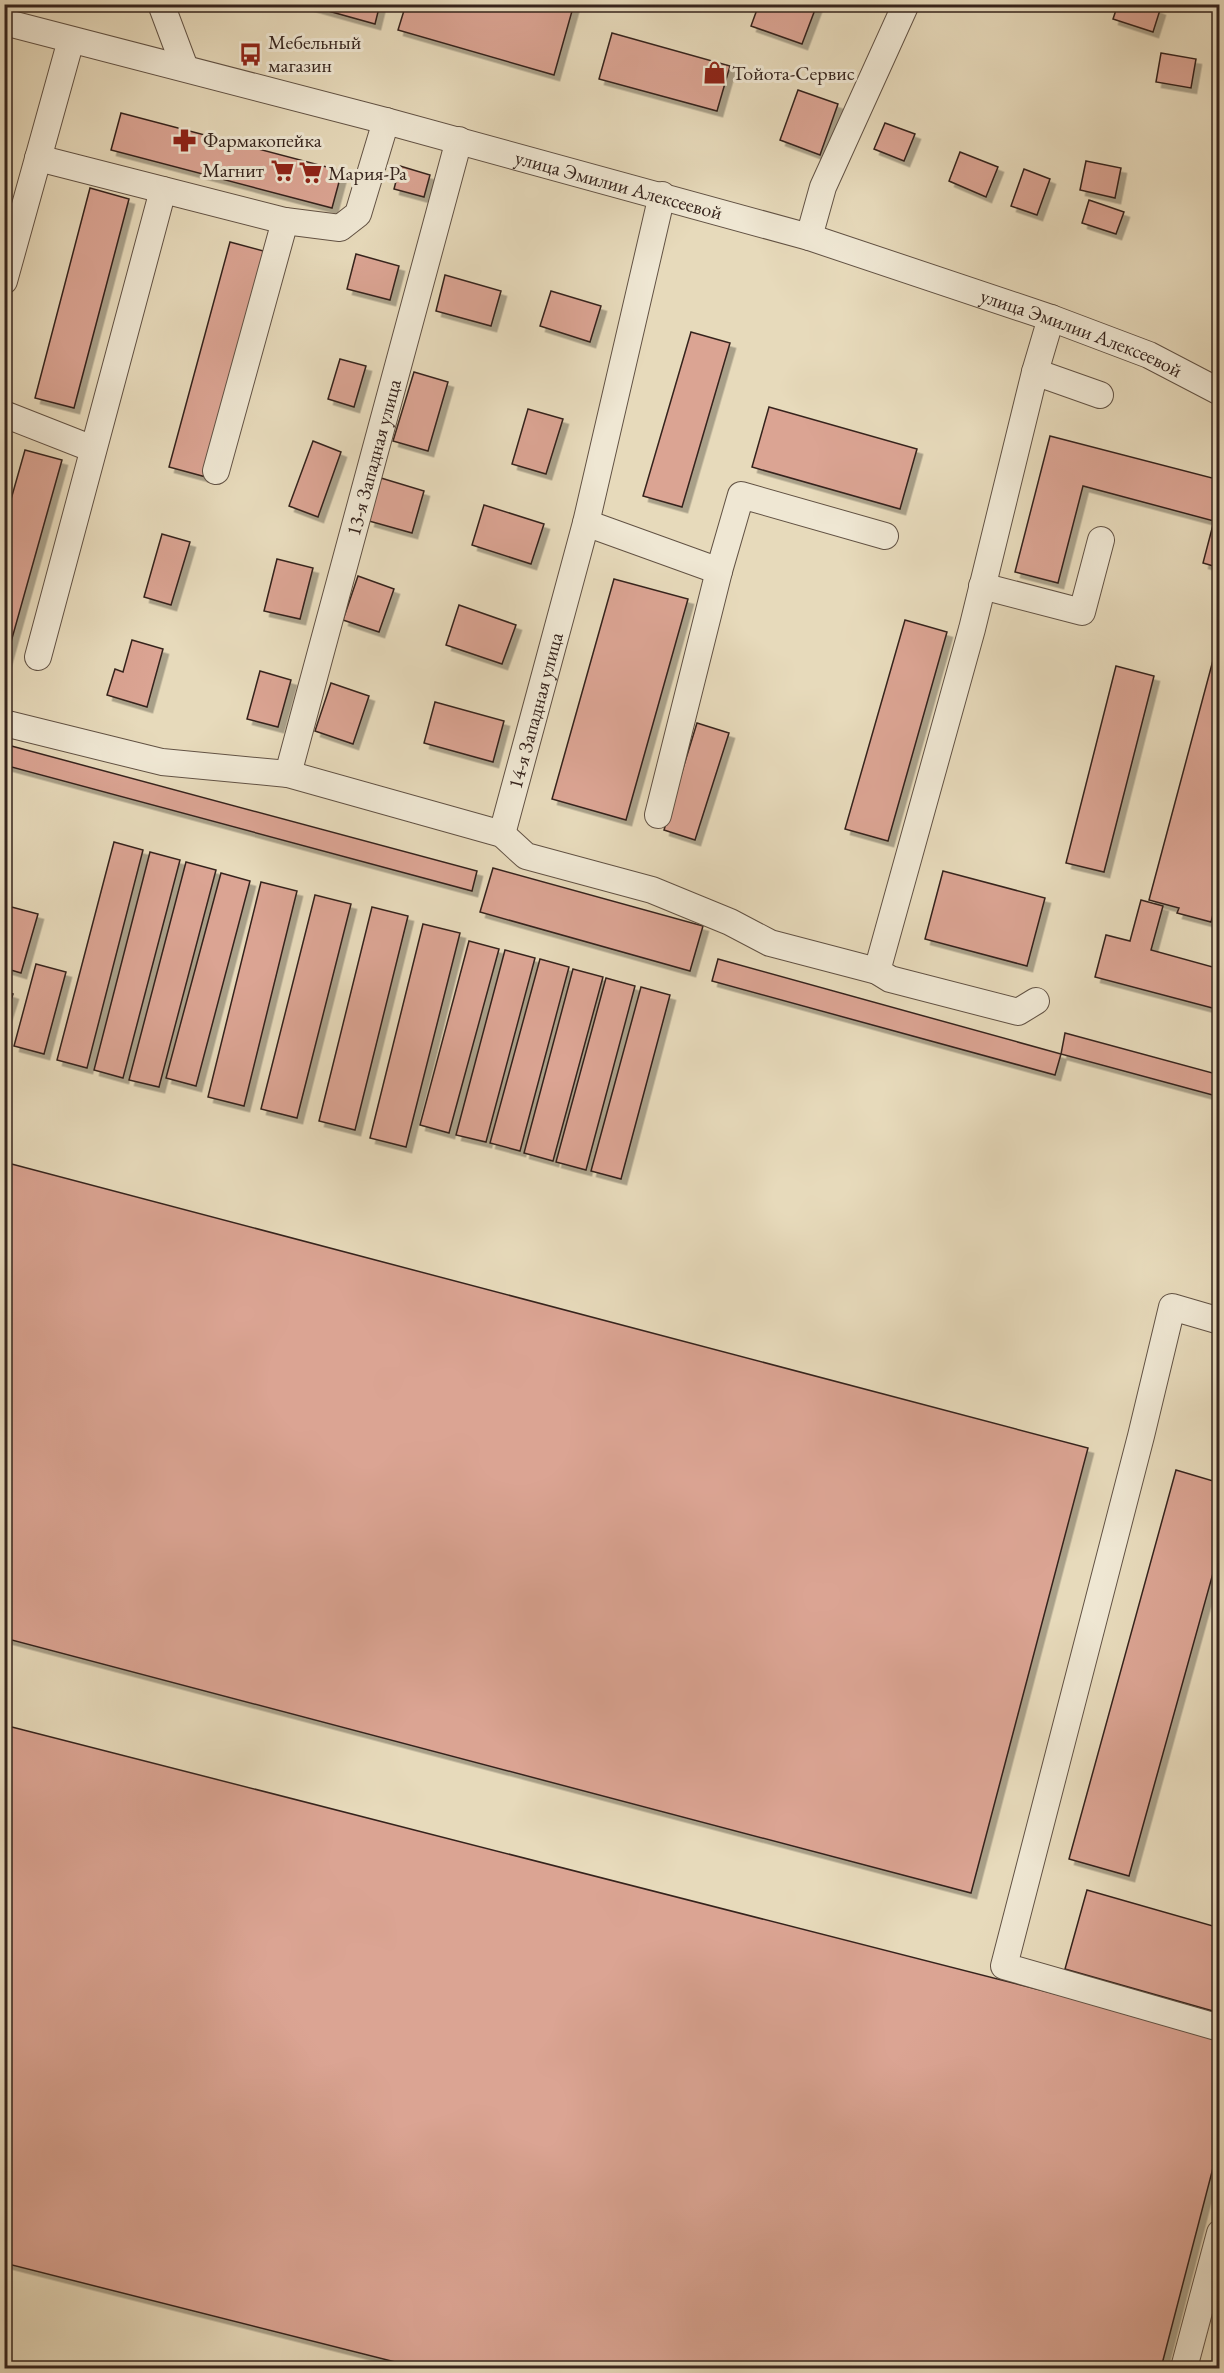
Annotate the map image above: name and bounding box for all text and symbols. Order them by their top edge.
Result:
place label: Мебельный магазин [268,29,362,78]
bus stop icon: Мебельный магазин [237,41,263,67]
shop icon: Тойота-Сервис [701,60,727,86]
place label: Тойота-Сервис [732,60,855,86]
pharmacy icon: Фармакопейка [172,127,198,153]
place label: Фармакопейка [203,127,322,153]
street label: улица Эмилии Алексеевой [512,144,726,226]
place label: Магнит [202,157,264,183]
supermarket icon: Магнит [269,157,295,183]
supermarket icon: Мария-Ра [297,160,323,186]
place label: Мария-Ра [328,160,407,186]
street label: улица Эмилии Алексеевой [977,282,1187,383]
street label: 13-я Западная улица [340,376,407,538]
street label: 14-я Западная улица [502,629,569,792]

